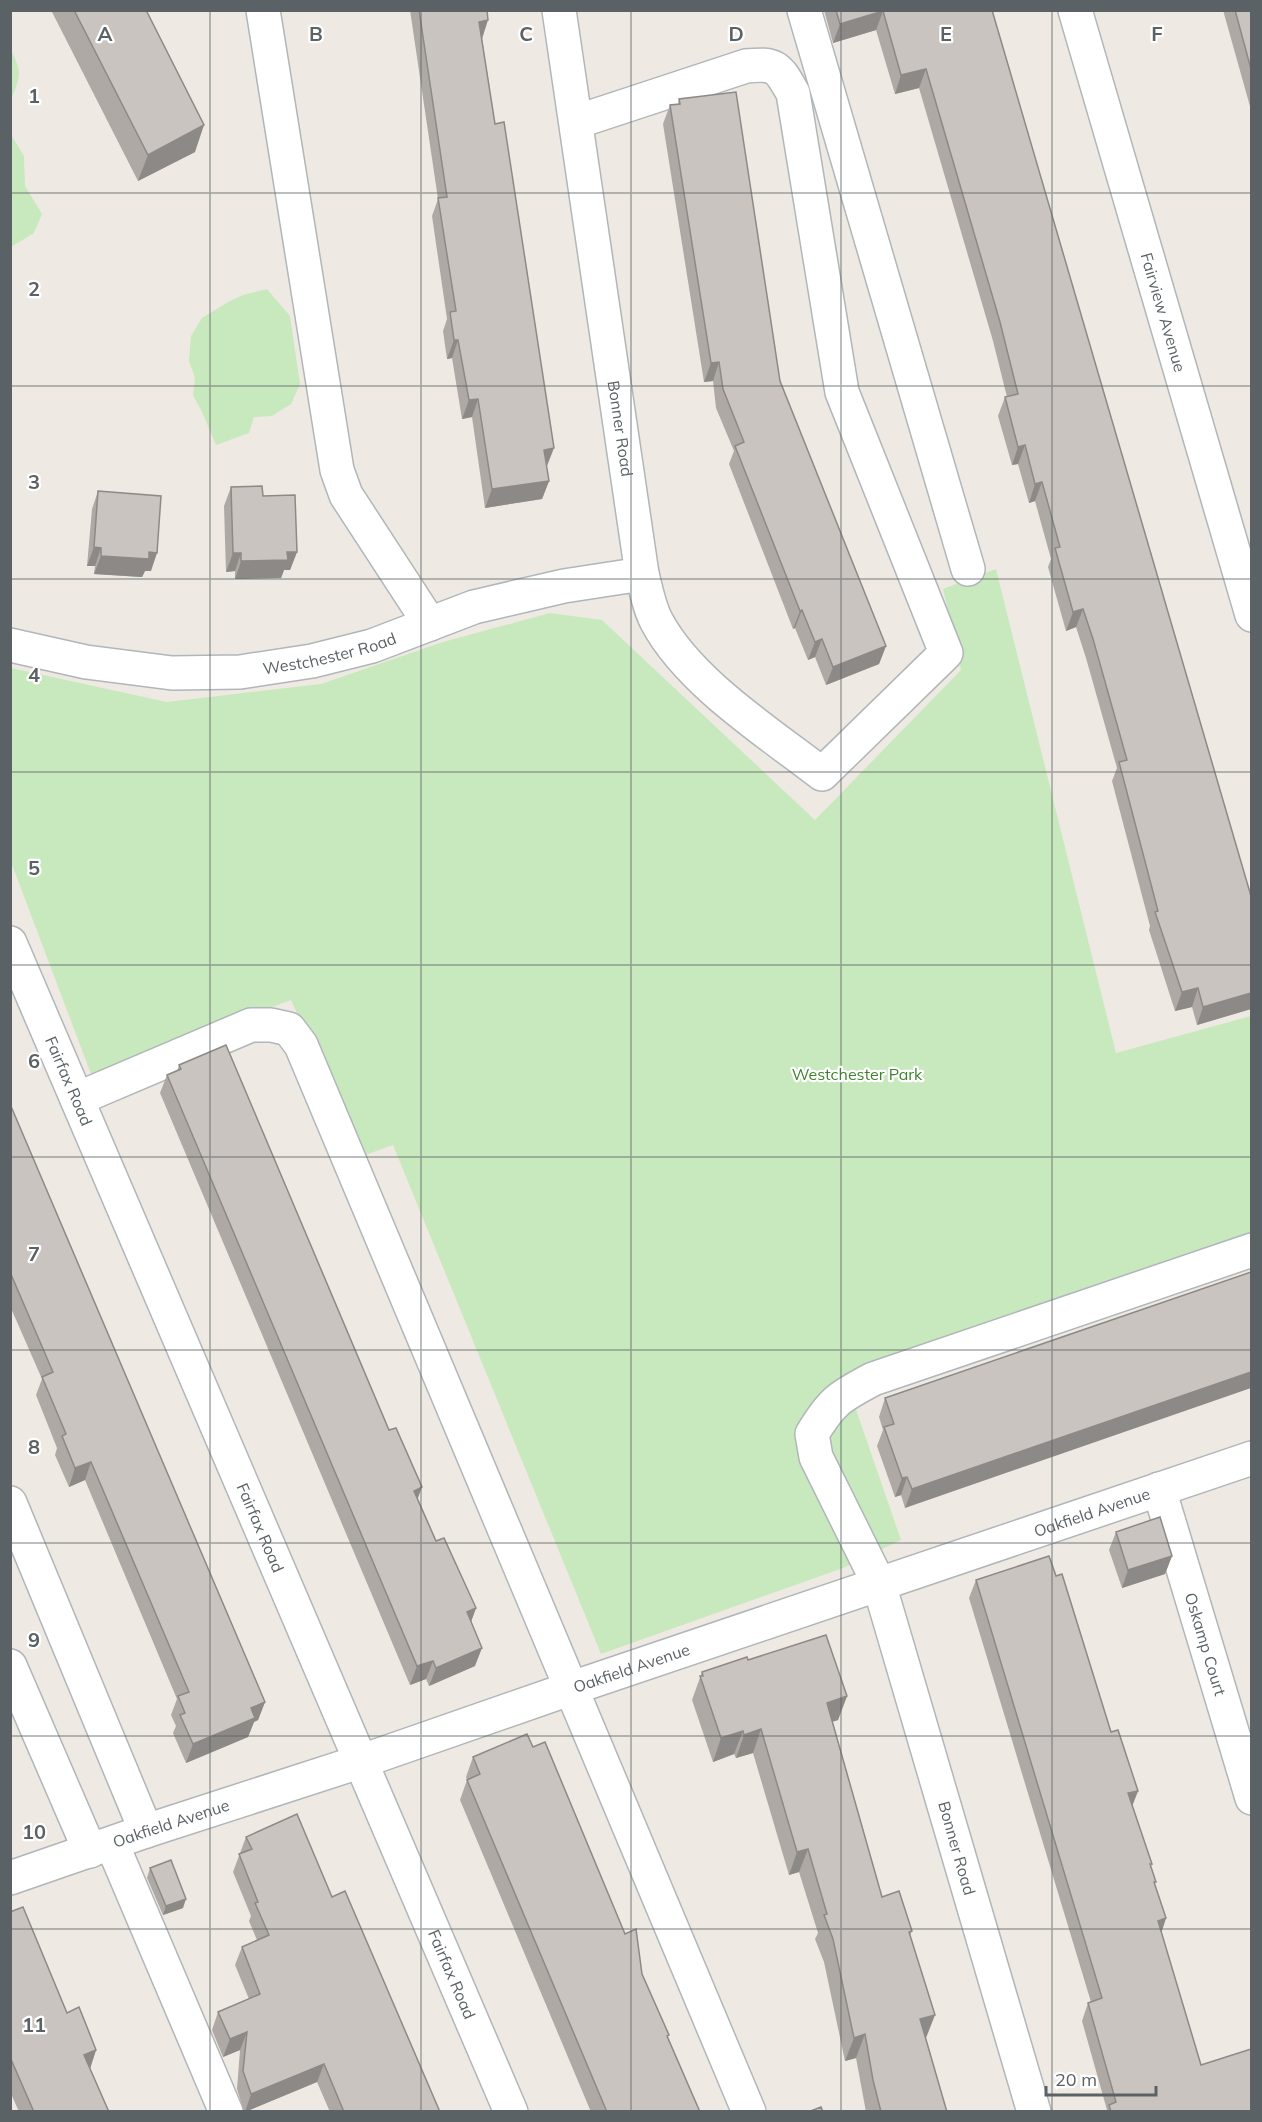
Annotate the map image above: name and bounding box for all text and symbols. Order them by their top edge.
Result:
text: A [98,21,113,46]
text: B [309,21,323,46]
text: C [519,21,533,46]
text: D [728,21,744,46]
text: E [940,21,952,46]
text: F [1151,21,1163,46]
text: 1 [28,83,40,108]
street label: Fairview Avenue [1137,250,1190,374]
text: 2 [28,276,40,301]
street label: Bonner Road [604,379,638,478]
text: 3 [28,469,40,494]
street label: Westchester Road [261,628,399,678]
text: 4 [28,662,40,687]
text: 5 [28,855,40,880]
street label: Fairfax Road [41,1033,97,1129]
text: 6 [28,1048,40,1073]
park label: Westchester Park [792,1064,923,1084]
text: 7 [28,1241,40,1266]
text: 8 [28,1434,40,1459]
street label: Fairfax Road [233,1480,288,1575]
street label: Oakfield Avenue [1031,1483,1153,1541]
street label: Oskamp Court [1181,1590,1231,1698]
text: 9 [28,1627,40,1652]
street label: Oakfield Avenue [571,1639,692,1697]
street label: Oakfield Avenue [110,1795,232,1852]
street label: Bonner Road [934,1799,980,1897]
text: 10 [22,1819,46,1844]
street label: Fairfax Road [424,1927,480,2022]
text: 11 [22,2012,46,2037]
scale bar [1046,2059,1156,2097]
text: 20 m [1055,2068,1097,2091]

